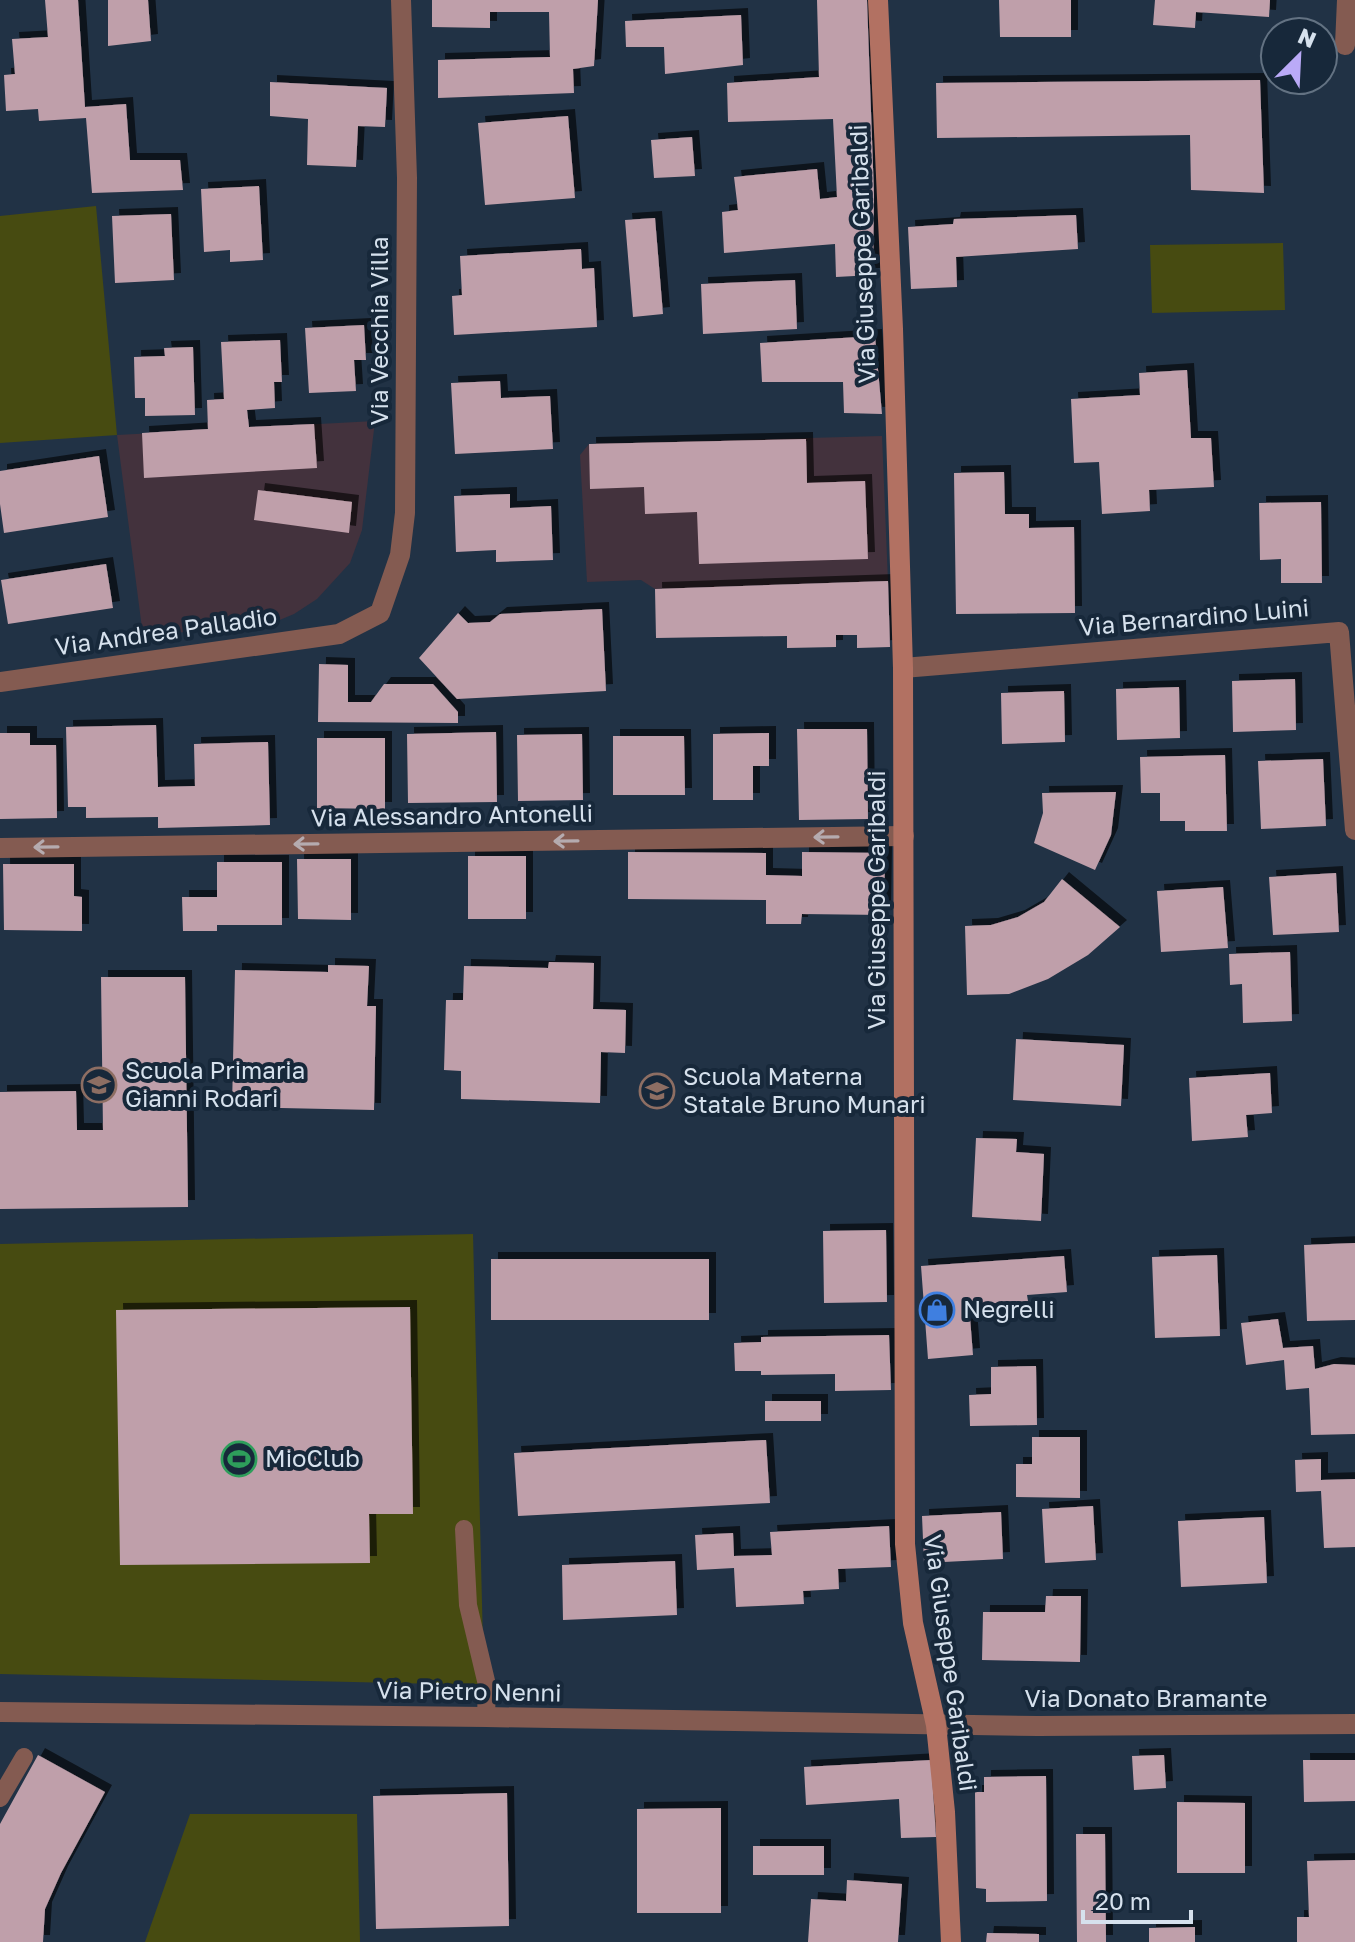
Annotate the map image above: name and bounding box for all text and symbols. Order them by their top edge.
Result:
north arrow [1259,16,1339,96]
text: N [1294,22,1320,53]
street label: Via Giuseppe Garibaldi [842,124,881,384]
street label: Via Vecchia Villa [364,237,393,425]
street label: Via Bernardino Luini [1078,592,1310,641]
street label: Via Andrea Palladio [53,601,279,660]
street label: Via Giuseppe Garibaldi [861,770,890,1030]
street label: Via Alessandro Antonelli [311,798,593,831]
one-way arrow [813,830,840,845]
one-way arrow [553,833,580,848]
one-way arrow [293,836,320,852]
one-way arrow [33,839,60,855]
place label: Scuola Primaria Gianni Rodari [125,1055,305,1112]
place label: Scuola Materna Statale Bruno Munari [683,1061,926,1118]
school or university icon: Scuola Primaria Gianni Rodari [80,1066,118,1104]
school or university icon: Scuola Materna Statale Bruno Munari [638,1072,676,1110]
shop icon: Negrelli [918,1291,956,1329]
place label: Negrelli [963,1294,1055,1323]
sports icon: MioClub [220,1440,258,1478]
place label: MioClub [265,1443,360,1472]
street label: Via Giuseppe Garibaldi [919,1532,984,1793]
street label: Via Pietro Nenni [376,1674,562,1707]
street label: Via Donato Bramante [1025,1683,1267,1712]
scale bar [1083,1874,1191,1924]
text: 20 m [1095,1886,1151,1915]

